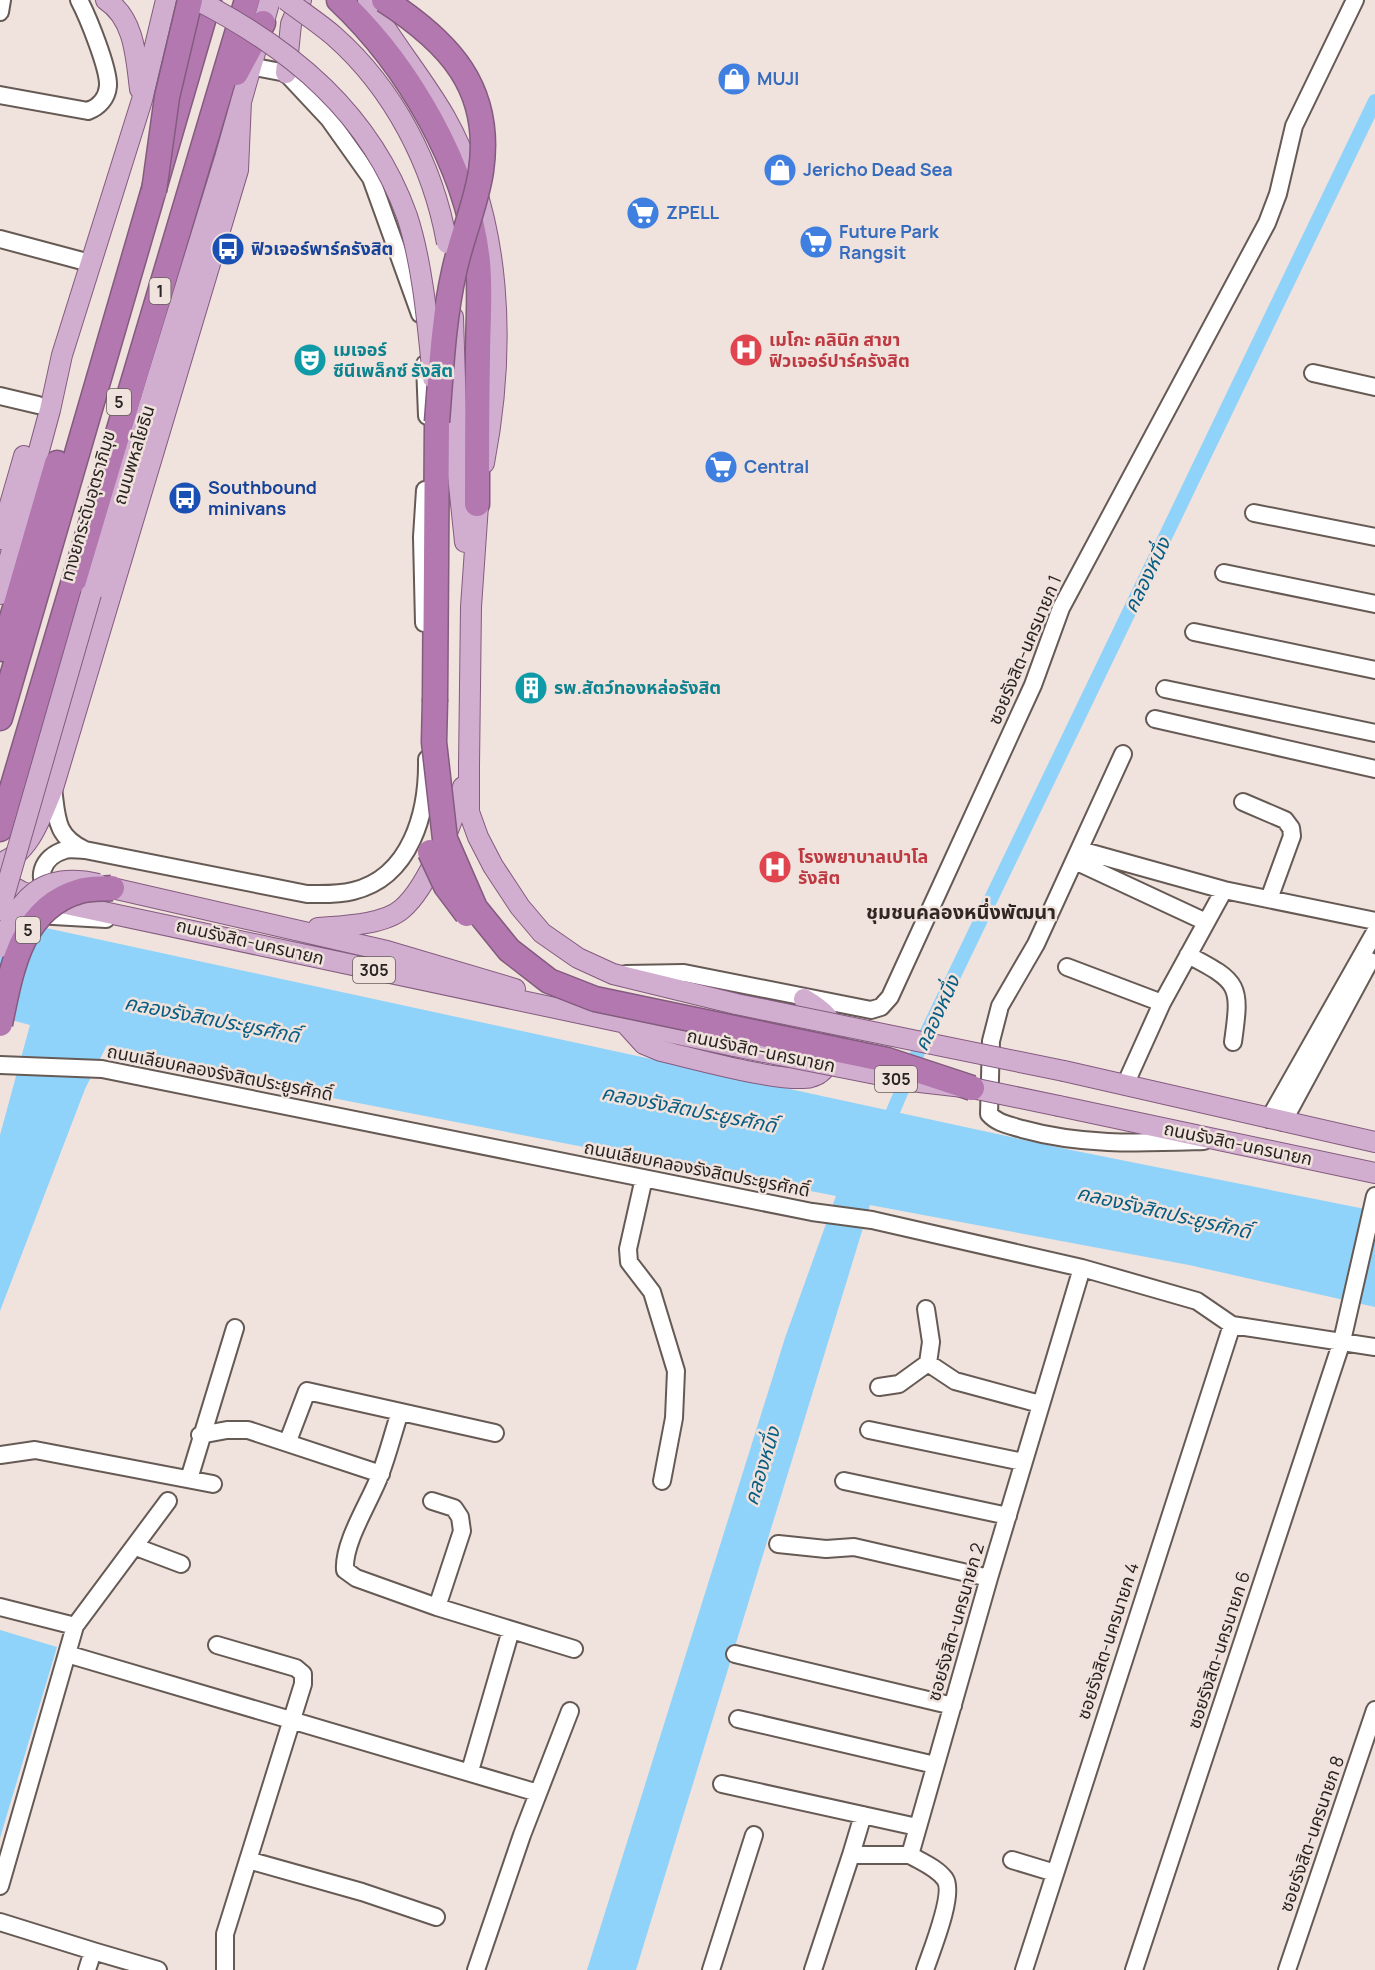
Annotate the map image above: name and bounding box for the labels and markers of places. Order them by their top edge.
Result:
shop icon: MUJI [716,61,752,97]
place label: MUJI [757,66,799,90]
shop icon: Jericho Dead Sea [762,152,798,188]
place label: Jericho Dead Sea [803,157,953,181]
supermarket icon: ZPELL [625,195,661,231]
place label: ZPELL [666,200,720,224]
place label: Future Park Rangsit [839,219,940,264]
supermarket icon: Future Park Rangsit [798,224,834,260]
bus stop icon: ฟิวเจอร์พาร์ครังสิต [210,231,246,267]
place label: ฟิวเจอร์พาร์ครังสิต [251,236,393,260]
place label: เมโกะ คลินิก สาขา ฟิวเจอร์ปาร์ครังสิต [769,327,910,372]
hospital icon: เมโกะ คลินิก สาขา ฟิวเจอร์ปาร์ครังสิต [728,332,764,368]
place label: เมเจอร์ ซีนีเพล็กซ์ รังสิต [333,337,453,382]
theatre icon: เมเจอร์ ซีนีเพล็กซ์ รังสิต [292,342,328,378]
supermarket icon: Central [703,449,739,485]
place label: Central [744,454,809,478]
place label: Southbound minivans [208,475,317,520]
bus stop icon: Southbound minivans [167,480,203,516]
building icon: รพ.สัตว์ทองหล่อรังสิต [513,670,549,706]
place label: รพ.สัตว์ทองหล่อรังสิต [554,675,721,699]
place label: โรงพยาบาลเปาโล รังสิต [798,844,928,889]
hospital icon: โรงพยาบาลเปาโล รังสิต [757,849,793,885]

